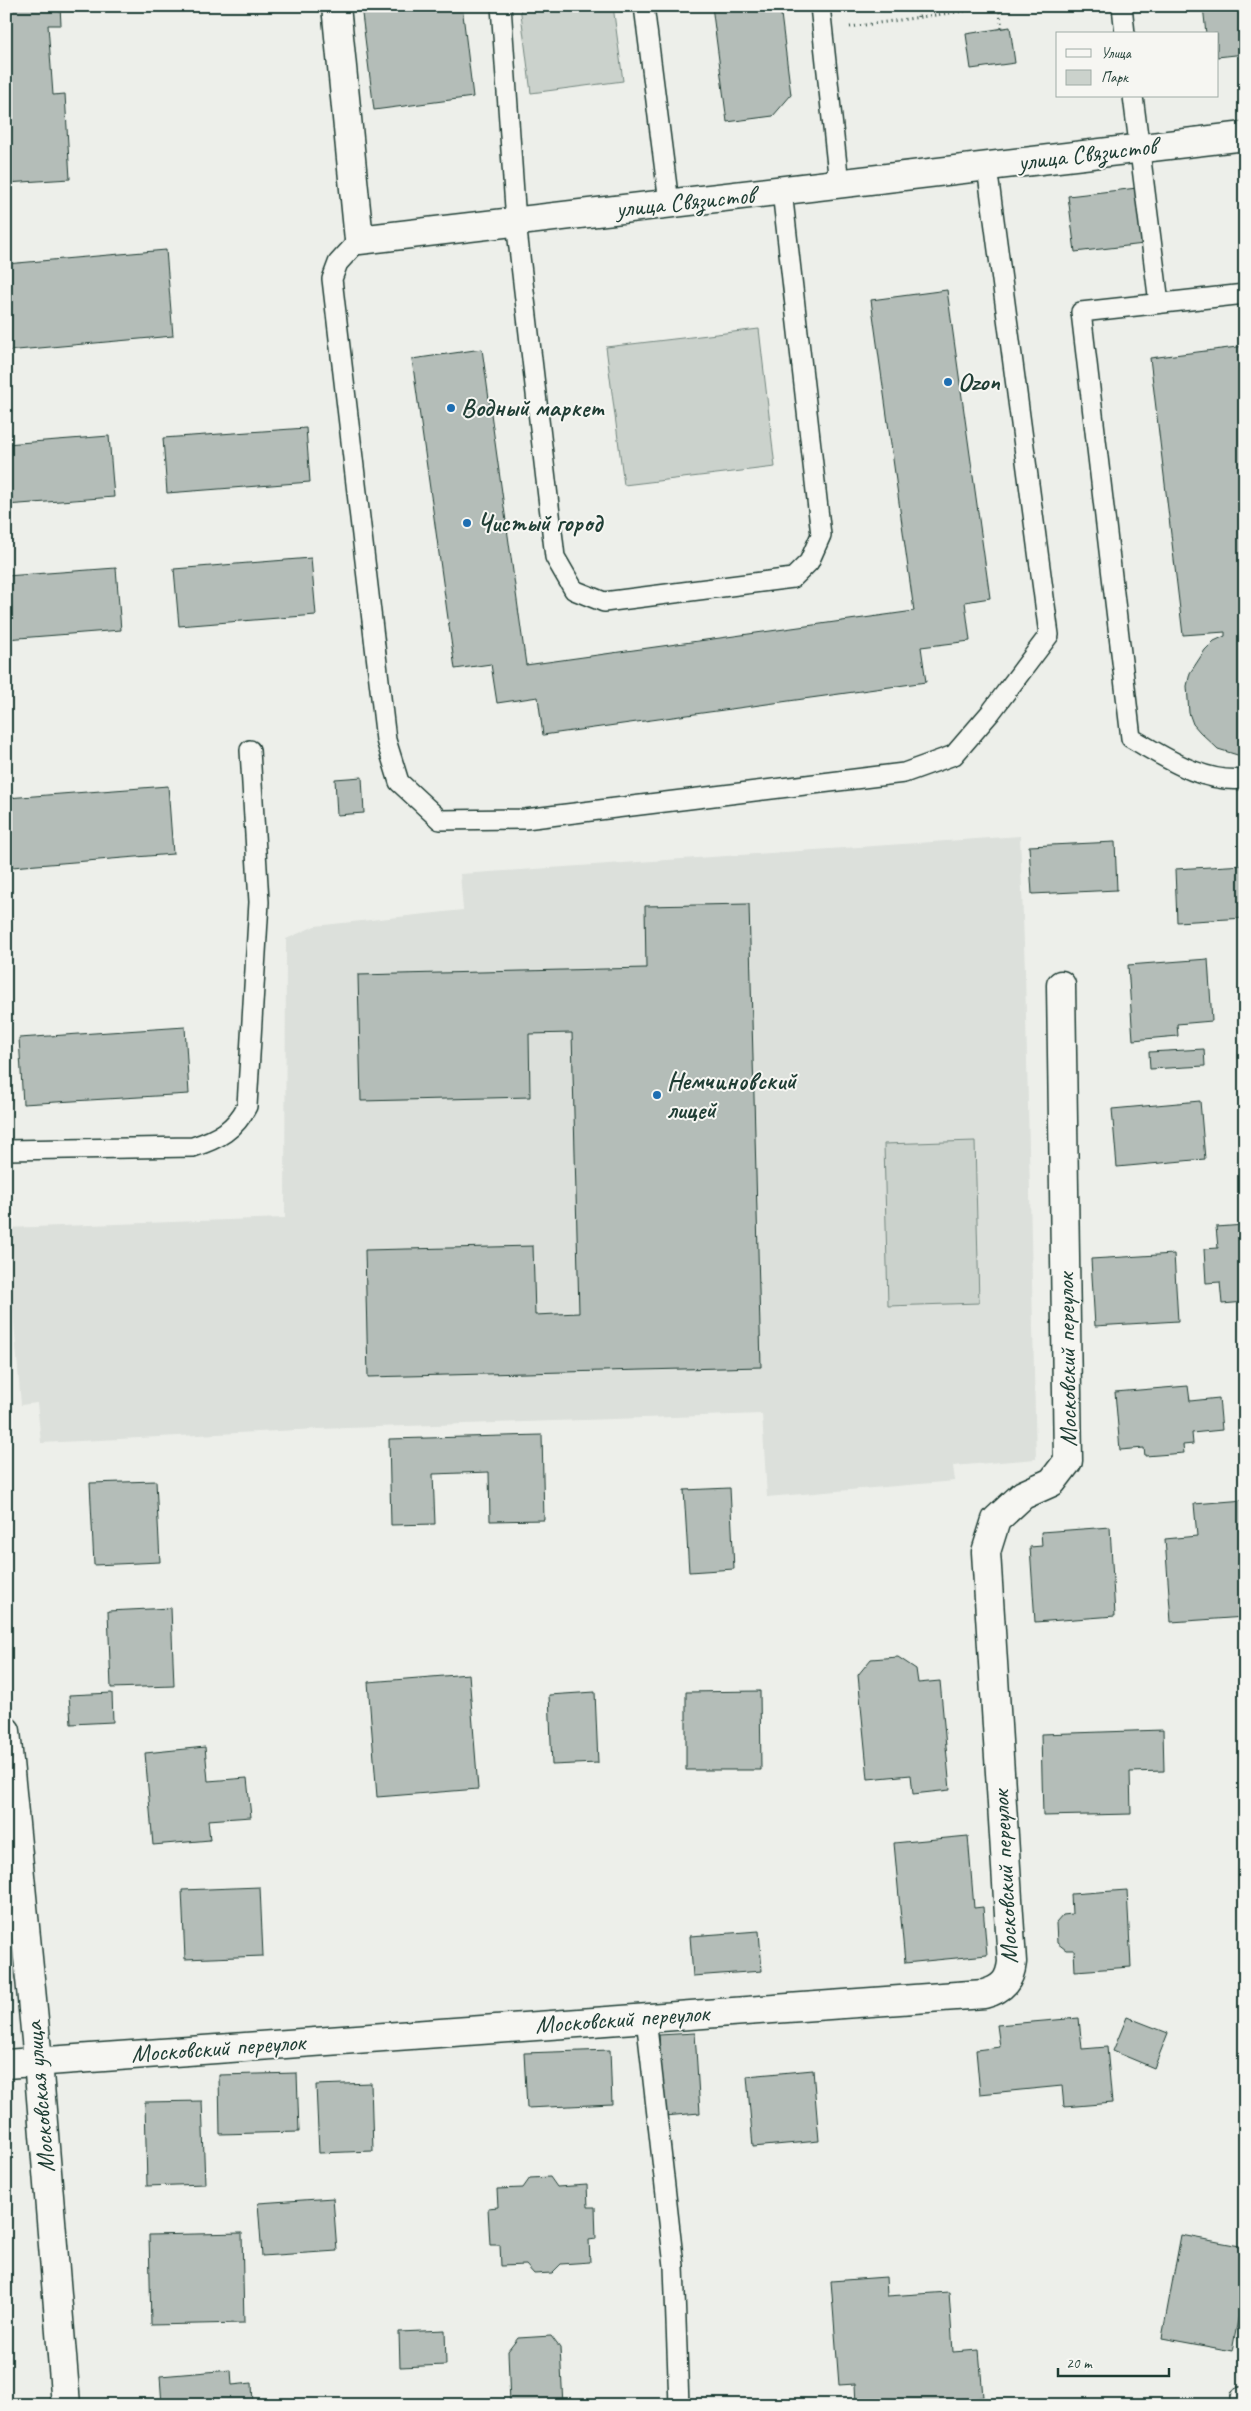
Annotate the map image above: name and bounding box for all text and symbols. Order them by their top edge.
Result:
legend [1056,32,1218,98]
text: Улица [1101,44,1132,63]
text: Парк [1101,68,1129,87]
street label: улица Связистов [1014,129,1165,180]
street label: улица Связистов [612,178,762,226]
place label: Ozon [958,366,1000,398]
marker: Ozon [942,376,954,388]
place label: Водный маркет [461,392,606,424]
marker: Водный маркет [445,402,457,414]
place label: Чистый город [477,507,605,539]
marker: Чистый город [461,517,473,529]
place label: Немчиновский лицей [667,1065,799,1126]
marker: Немчиновский лицей [651,1089,663,1101]
street label: Московский переулок [1049,1270,1085,1447]
street label: Московский переулок [984,1787,1026,1965]
street label: Московский переулок [534,1997,713,2041]
street label: Московская улица [17,2018,63,2174]
street label: Московский переулок [130,2026,309,2070]
scale bar [1058,2346,1170,2378]
text: 20 m [1066,2354,1093,2373]

